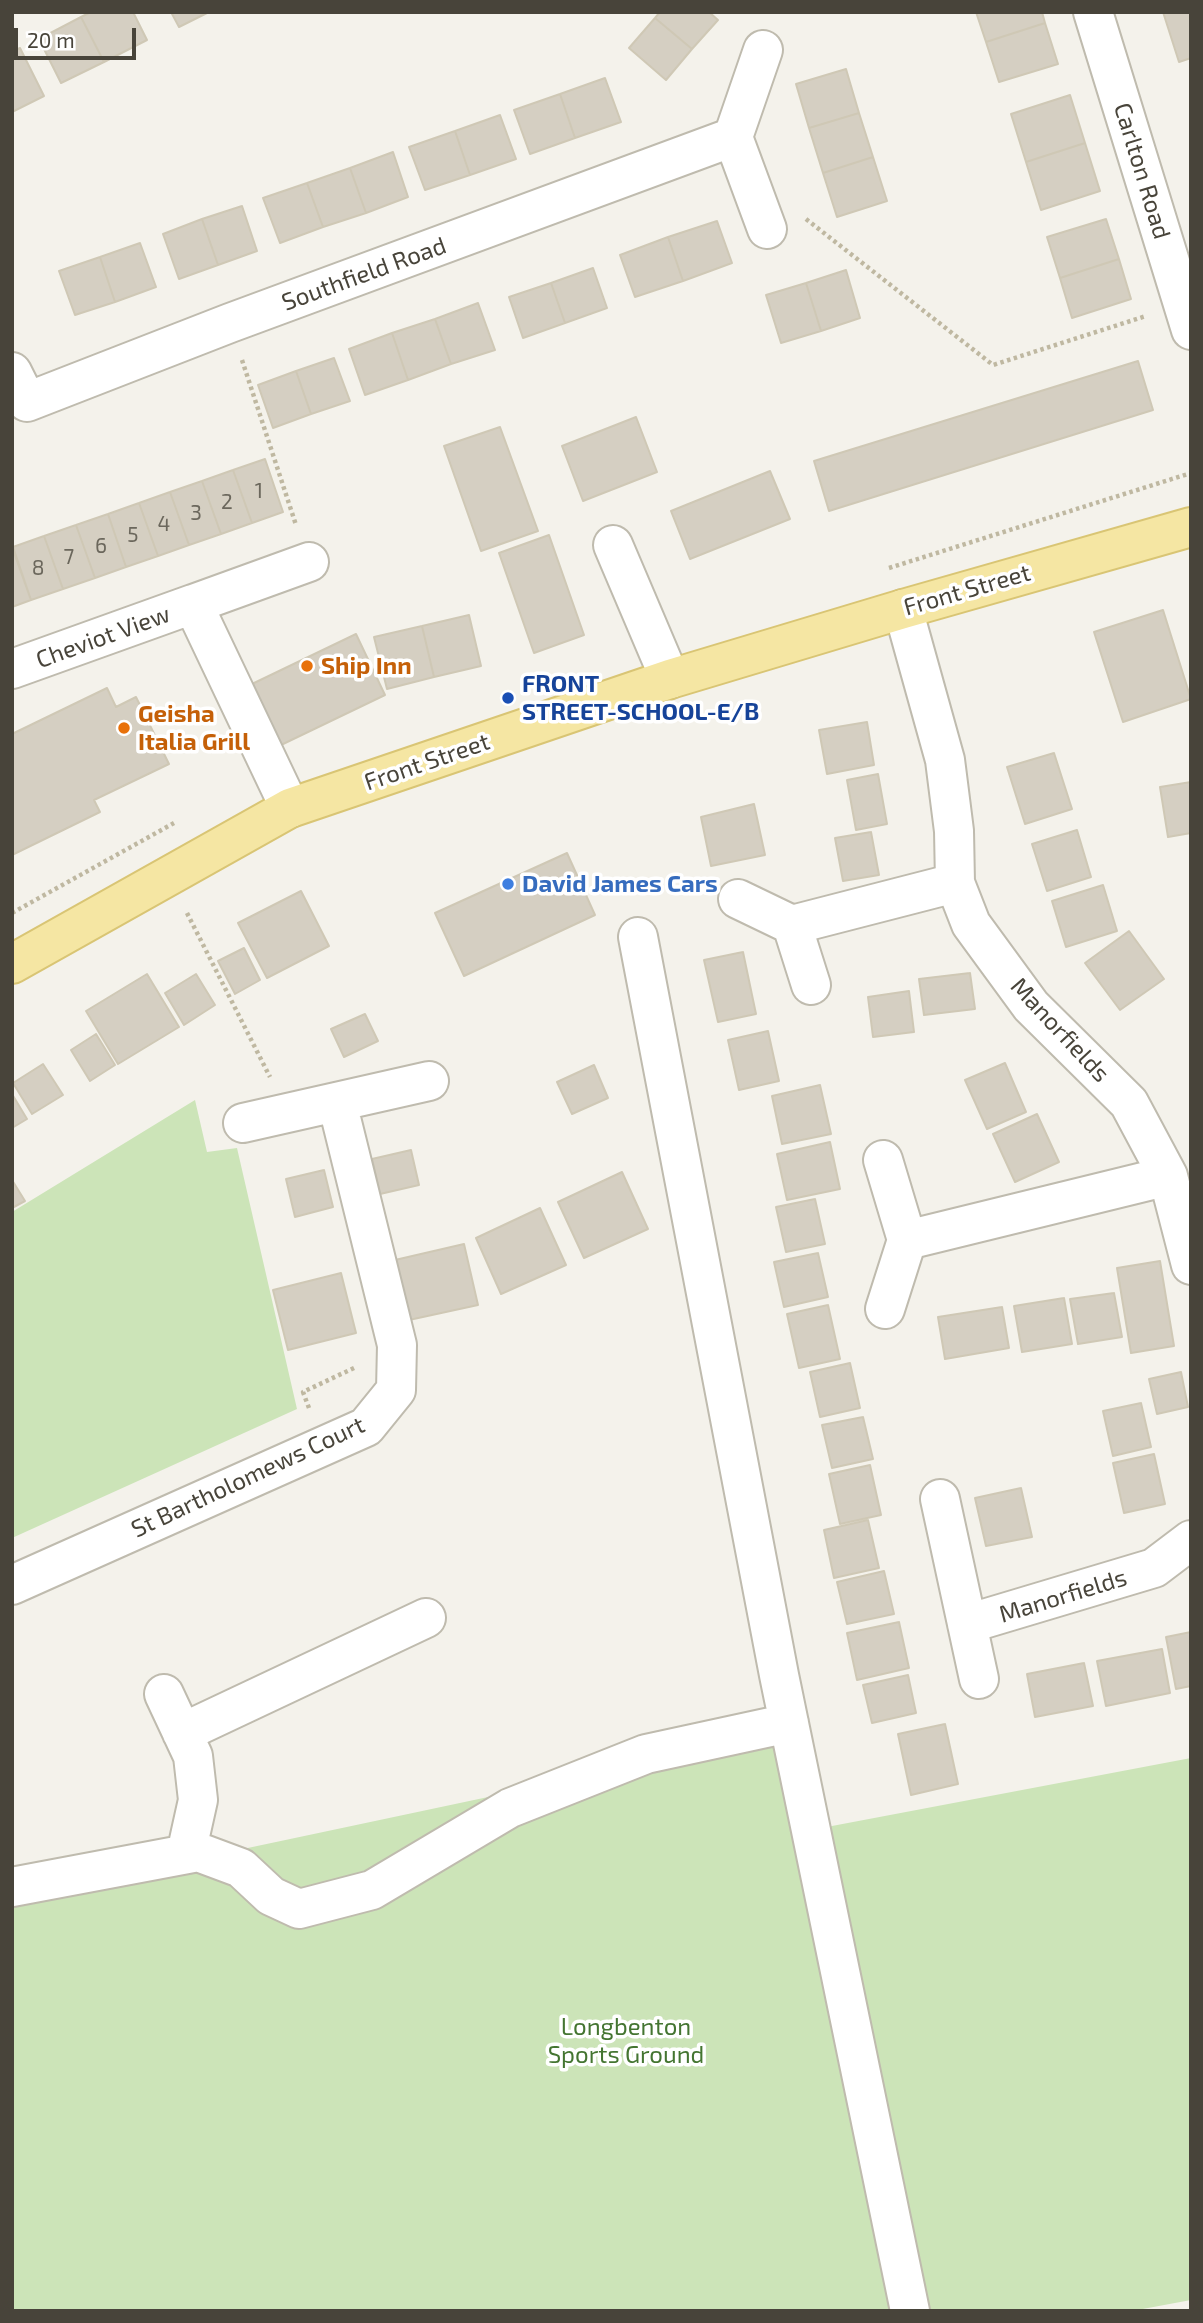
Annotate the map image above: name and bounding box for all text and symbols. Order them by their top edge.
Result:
scale bar [18,14,140,58]
text: 20 m [27,27,75,52]
street label: Carlton Road [1108,99,1176,243]
street label: Southfield Road [278,231,450,317]
house number: 1 [255,478,263,504]
house number: 2 [221,489,233,515]
house number: 3 [190,500,202,526]
house number: 4 [158,511,170,537]
house number: 5 [127,522,139,548]
house number: 6 [95,533,107,559]
house number: 7 [64,544,74,570]
house number: 8 [32,555,44,581]
street label: Front Street [900,558,1034,622]
street label: Cheviot View [32,599,174,675]
place label: Ship Inn [321,652,412,680]
marker: Ship Inn [299,658,315,674]
place label: FRONT STREET-SCHOOL-E/B [522,670,759,726]
marker: FRONT STREET-SCHOOL-E/B [500,690,516,706]
place label: Geisha Italia Grill [138,700,250,756]
marker: Geisha Italia Grill [116,720,132,736]
street label: Front Street [361,727,493,797]
place label: David James Cars [522,870,718,898]
marker: David James Cars [500,876,516,892]
street label: Manorfields [1004,972,1116,1088]
street label: St Bartholomews Court [127,1410,369,1544]
street label: Manorfields [996,1563,1130,1629]
park label: Longbenton Sports Ground [548,2013,704,2069]

